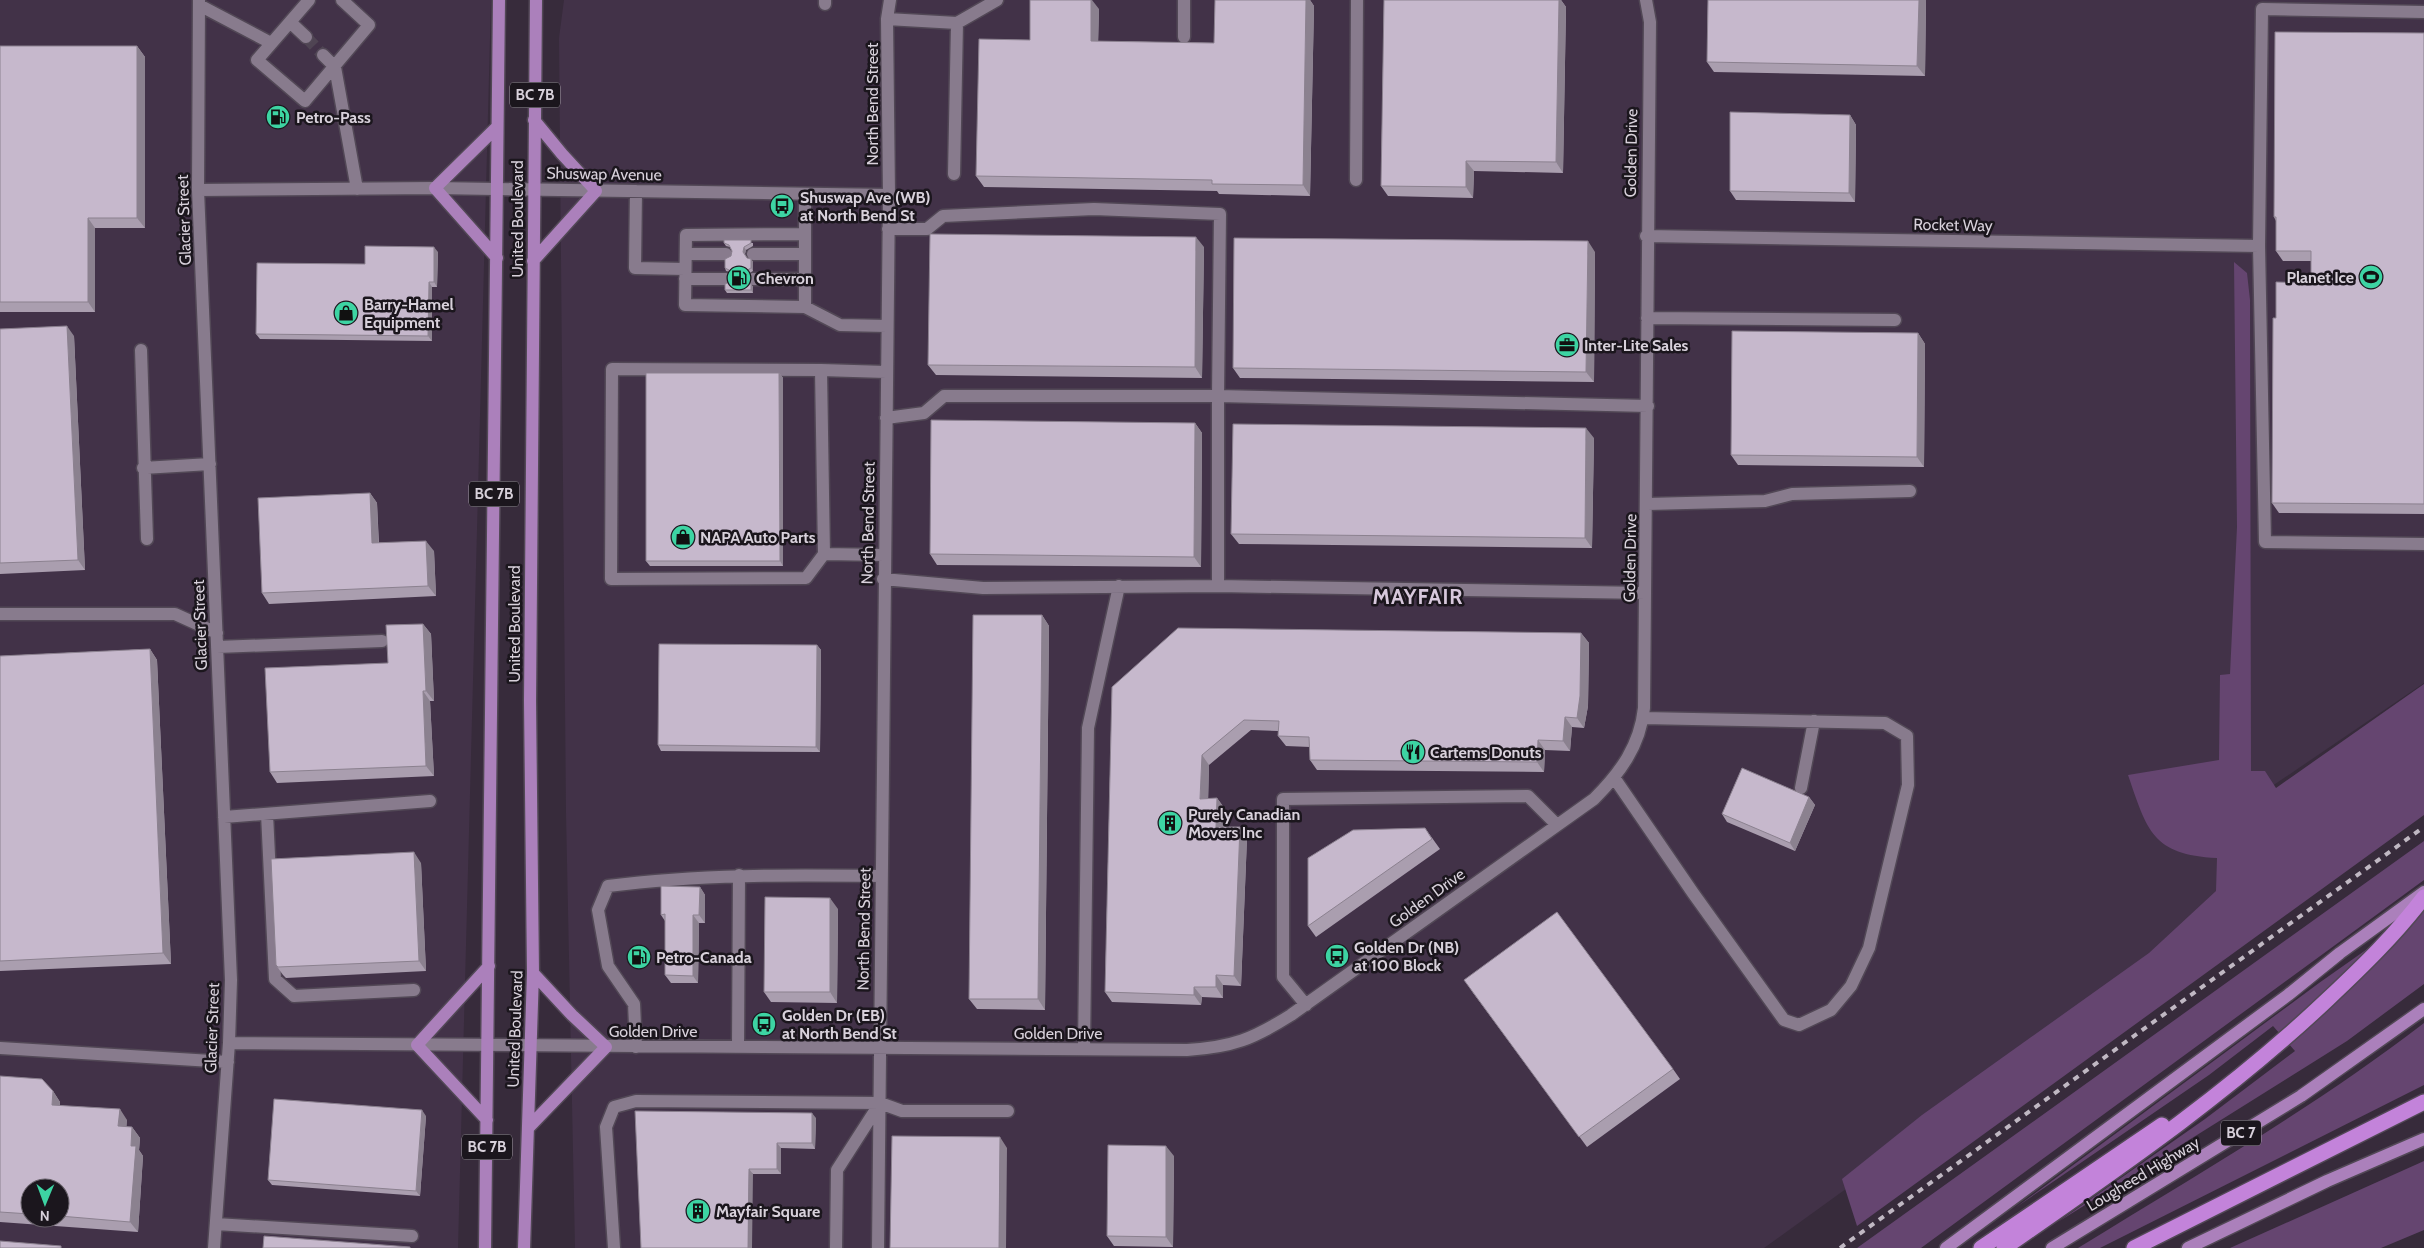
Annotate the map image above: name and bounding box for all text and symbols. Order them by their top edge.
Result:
street label: North Bend Street [863,42,882,165]
road number: BC 7B [510,82,560,108]
fuel station icon: Petro-Pass [265,104,291,130]
place label: Petro-Pass [296,108,371,127]
street label: Golden Drive [1621,109,1641,197]
street label: United Boulevard [508,160,527,278]
street label: Shuswap Avenue [546,163,662,185]
street label: Glacier Street [173,174,195,266]
place label: Shuswap Ave (WB) at North Bend St [800,188,930,225]
bus stop icon: Shuswap Ave (WB) at North Bend St [769,193,795,219]
street label: Rocket Way [1913,215,1993,235]
sports icon: Planet Ice [2358,264,2384,290]
fuel station icon: Chevron [726,265,752,291]
place label: Planet Ice [2286,268,2354,287]
place label: Chevron [756,269,814,288]
place label: Barry-Hamel Equipment [364,295,454,332]
shop icon: Barry-Hamel Equipment [333,300,359,326]
office icon: Inter-Lite Sales [1554,332,1580,358]
place label: Inter-Lite Sales [1584,336,1689,355]
street label: North Bend Street [857,461,879,585]
road number: BC 7B [469,482,519,506]
street label: Golden Drive [1620,514,1640,602]
shop icon: NAPA Auto Parts [670,524,696,550]
place label: NAPA Auto Parts [700,528,816,547]
street label: United Boulevard [505,565,524,683]
street label: Glacier Street [189,579,211,671]
district label: MAYFAIR [1372,584,1464,609]
restaurant icon: Cartems Donuts [1400,739,1426,765]
place label: Cartems Donuts [1430,743,1542,762]
place label: Purely Canadian Movers Inc [1188,805,1300,842]
building icon: Purely Canadian Movers Inc [1157,810,1183,836]
street label: Golden Drive [1386,864,1468,932]
street label: North Bend Street [853,867,875,991]
place label: Golden Dr (NB) at 100 Block [1354,938,1459,975]
bus stop icon: Golden Dr (NB) at 100 Block [1324,943,1350,969]
fuel station icon: Petro-Canada [626,944,652,970]
place label: Petro-Canada [656,948,752,967]
street label: United Boulevard [503,970,527,1088]
street label: Glacier Street [201,982,223,1074]
place label: Golden Dr (EB) at North Bend St [782,1006,897,1043]
bus stop icon: Golden Dr (EB) at North Bend St [751,1011,777,1037]
street label: Golden Drive [609,1022,697,1041]
street label: Golden Drive [1014,1024,1102,1043]
road number: BC 7 [2221,1120,2261,1146]
street label: Lougheed Highway [2083,1133,2203,1215]
road number: BC 7B [462,1134,512,1160]
north arrow [20,1178,70,1228]
building icon: Mayfair Square [685,1198,711,1224]
place label: Mayfair Square [716,1202,820,1221]
text: N [40,1207,50,1225]

